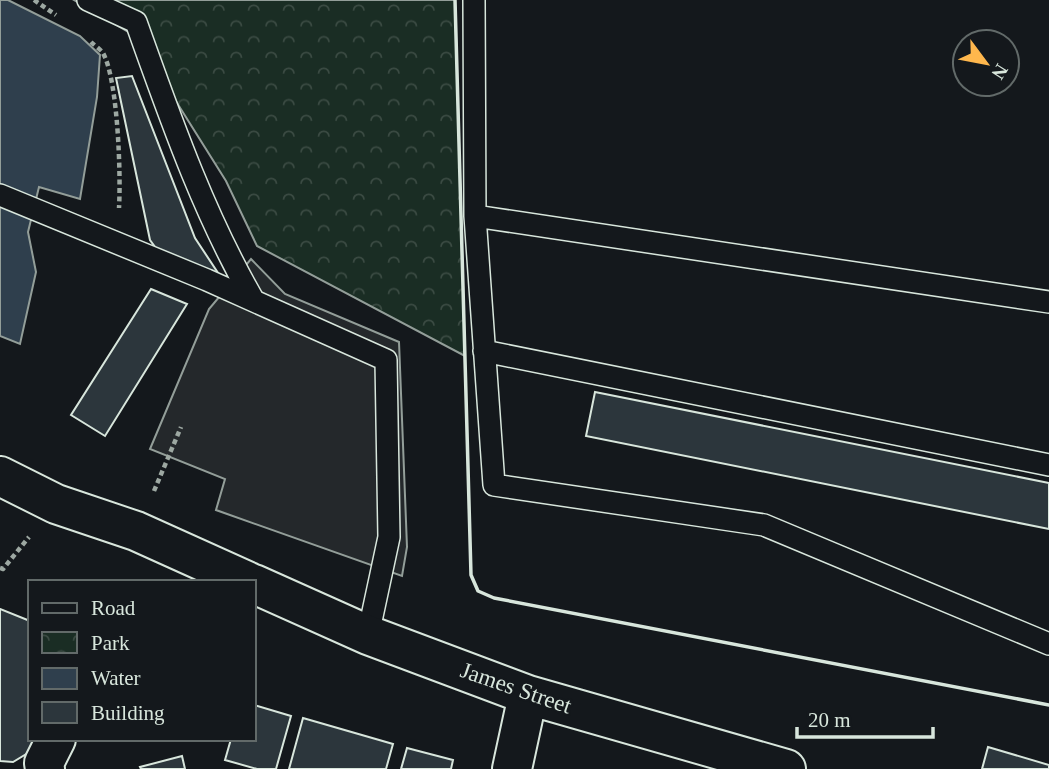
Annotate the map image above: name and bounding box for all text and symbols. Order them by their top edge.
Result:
north arrow [951,28,1021,98]
text: N [987,60,1013,83]
legend [28,580,256,741]
text: Road [91,596,136,620]
text: Park [91,631,130,655]
street label: James Street [457,657,575,719]
text: Water [91,666,141,690]
scale bar [797,696,934,740]
text: Building [91,701,165,725]
text: 20 m [808,708,851,732]

